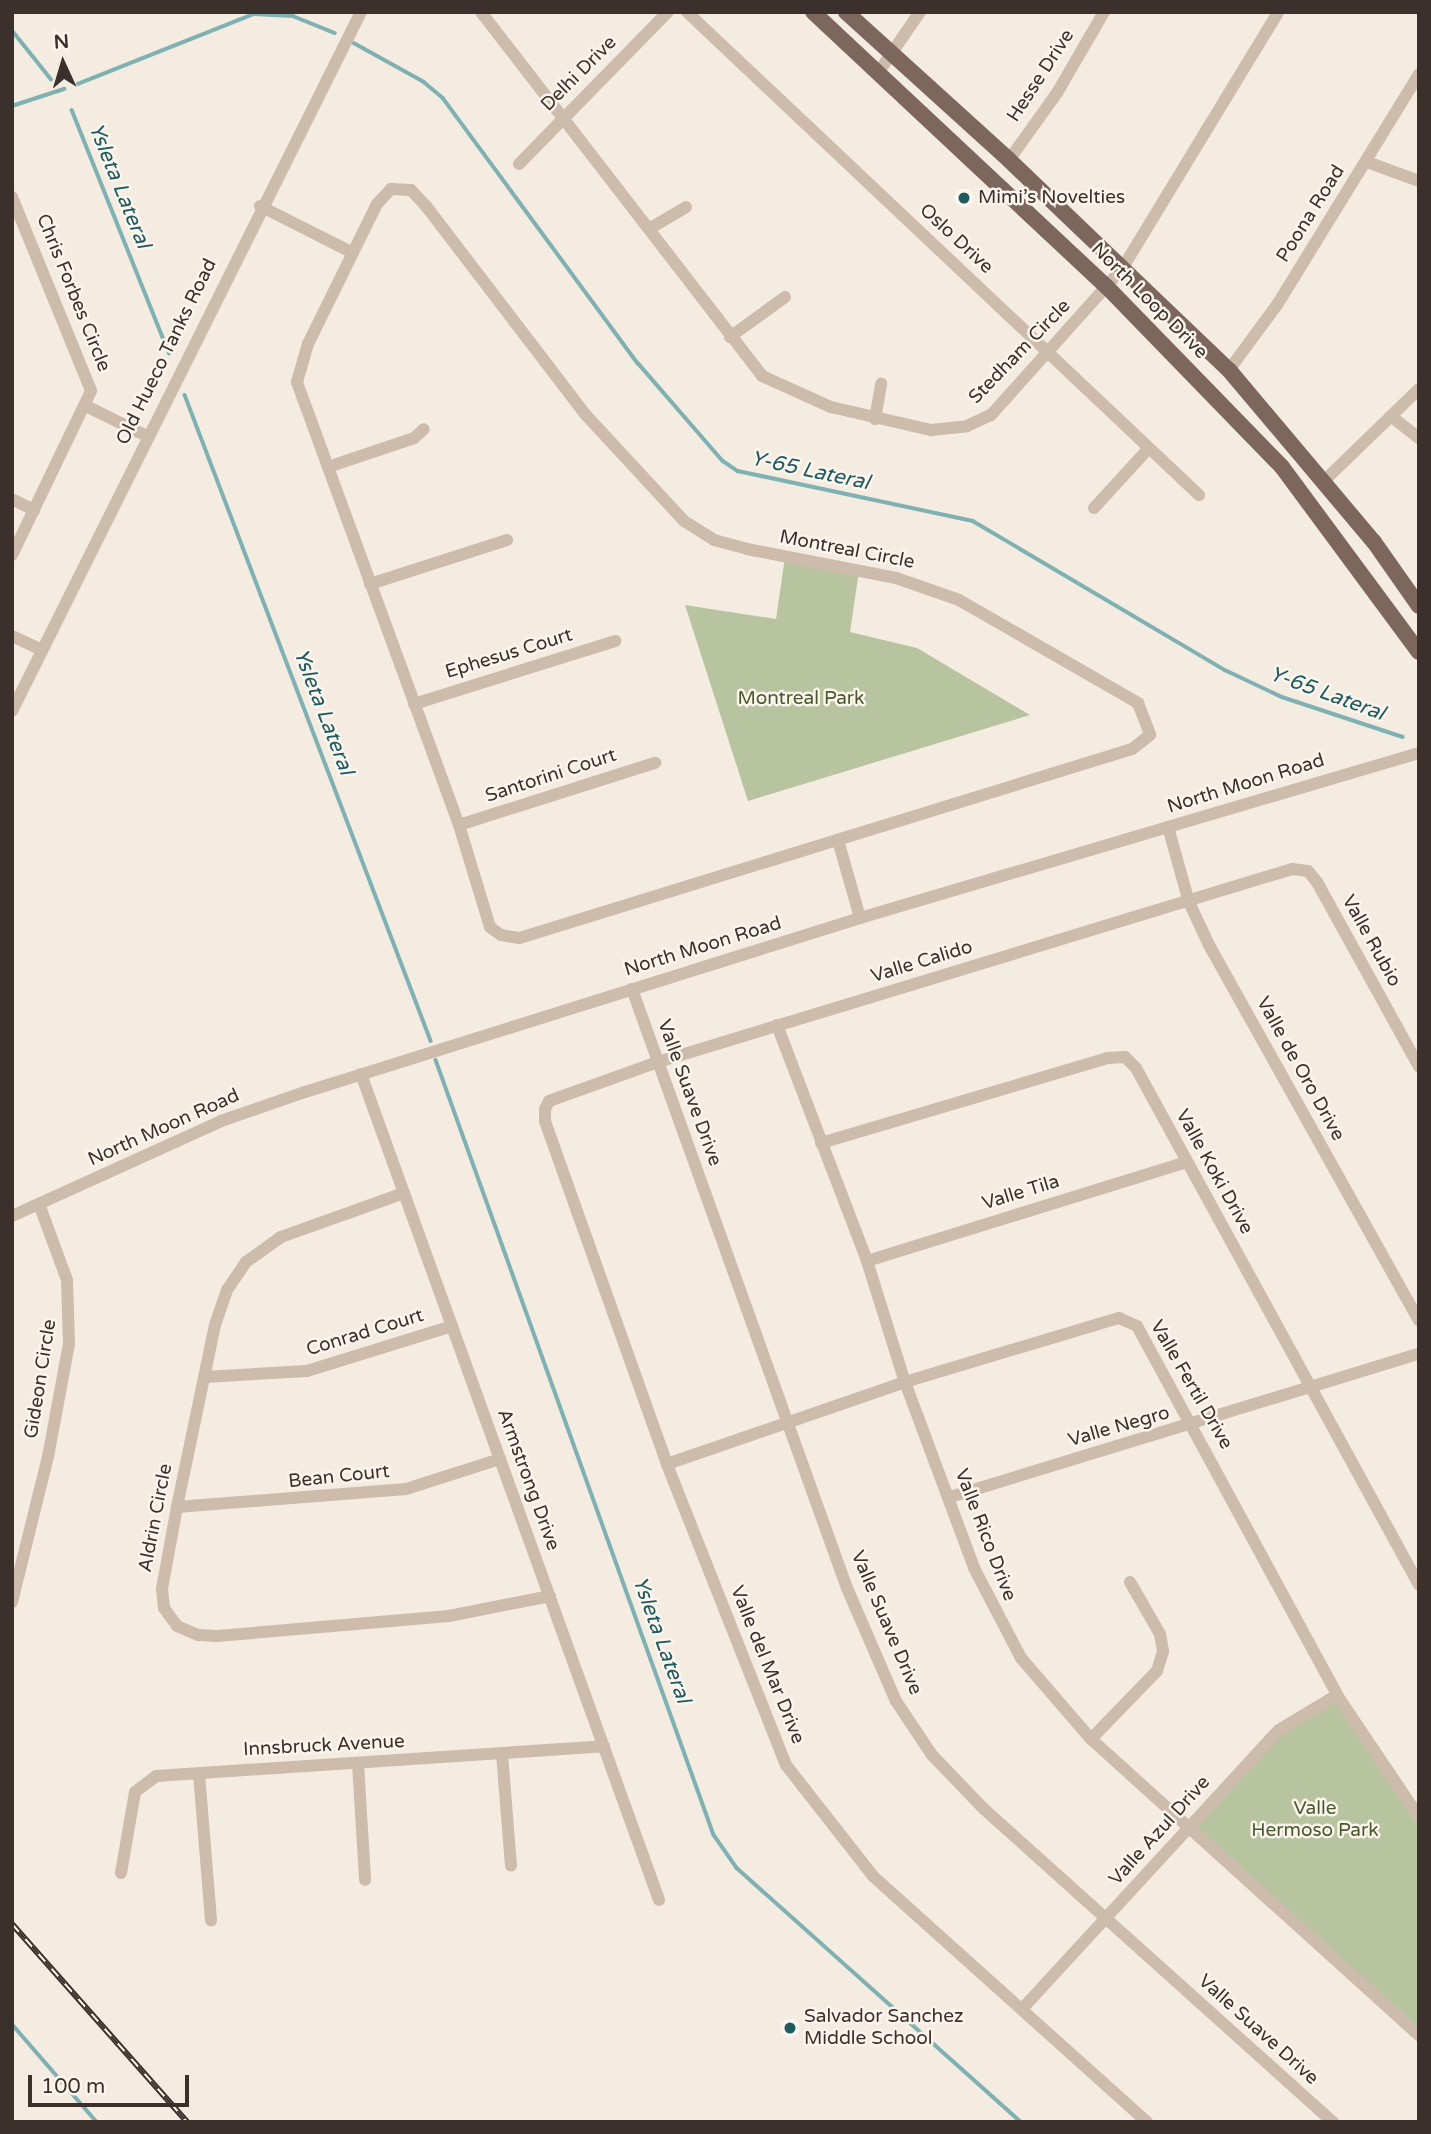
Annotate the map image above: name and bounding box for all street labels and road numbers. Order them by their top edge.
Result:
street label: Hesse Drive [1003,26,1079,126]
street label: Delhi Drive [536,31,622,117]
street label: Poona Road [1272,161,1350,267]
street label: Oslo Drive [914,199,998,279]
street label: Chris Forbes Circle [31,211,115,375]
street label: North Loop Drive [1086,238,1212,364]
street label: Old Hueco Tanks Road [112,255,222,449]
street label: Stedham Circle [964,295,1076,409]
street label: Montreal Circle [778,526,916,574]
street label: Ephesus Court [443,624,575,684]
street label: Santorini Court [483,744,619,808]
street label: North Moon Road [1165,749,1327,819]
street label: Valle Rubio [1336,891,1406,991]
street label: North Moon Road [622,912,784,982]
street label: Valle Calido [869,936,975,988]
street label: Valle de Oro Drive [1251,993,1349,1145]
street label: Valle Suave Drive [652,1017,726,1169]
street label: North Moon Road [85,1084,243,1172]
street label: Valle Koki Drive [1170,1106,1258,1238]
street label: Valle Tila [980,1170,1062,1216]
street label: Conrad Court [304,1304,426,1362]
street label: Valle Fertil Drive [1145,1316,1237,1454]
street label: Gideon Circle [20,1318,62,1440]
street label: Valle Negro [1066,1402,1172,1452]
street label: Armstrong Drive [492,1406,564,1554]
street label: Bean Court [287,1460,391,1494]
street label: Aldrin Circle [134,1462,178,1574]
street label: Valle Rico Drive [949,1466,1021,1604]
street label: Valle Suave Drive [845,1548,927,1698]
street label: Valle del Mar Drive [725,1583,809,1747]
street label: Innsbruck Avenue [243,1730,405,1762]
street label: Valle Azul Drive [1105,1771,1215,1891]
street label: Valle Suave Drive [1193,1970,1323,2090]

